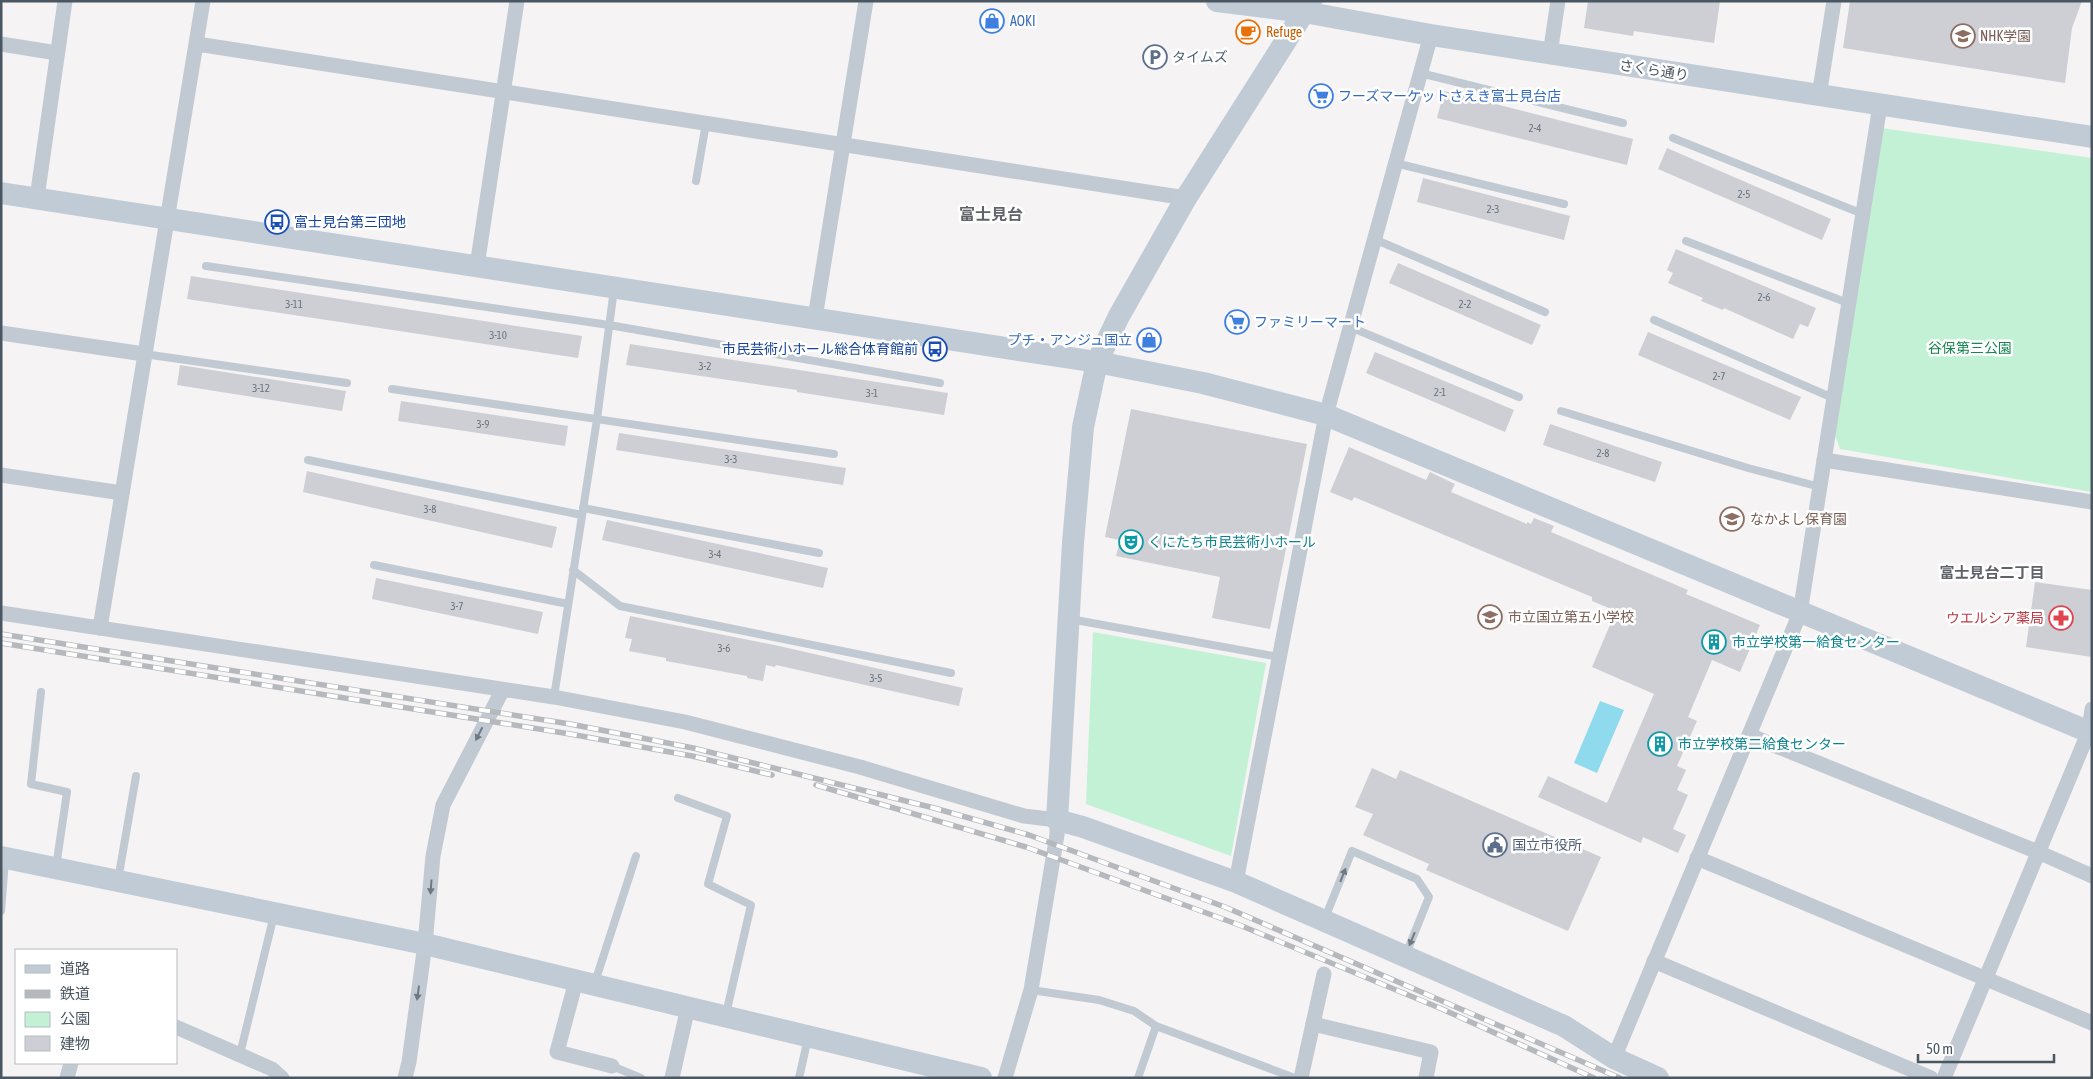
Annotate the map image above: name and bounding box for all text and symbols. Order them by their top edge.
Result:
shop icon: AOKI [979,8,1005,34]
place label: AOKI [1010,13,1035,29]
cafe icon: Refuge [1235,19,1261,45]
school or university icon: NHK学園 [1950,23,1976,49]
place label: Refuge [1266,24,1302,40]
place label: NHK学園 [1980,28,2031,44]
parking icon: タイムズ [1142,44,1168,70]
place label: タイムズ [1172,49,1228,65]
street label: さくら通り [1618,57,1690,83]
supermarket icon: フーズマーケットさえき富士見台店 [1308,83,1334,109]
place label: フーズマーケットさえき富士見台店 [1338,88,1561,104]
house number: 2-4 [1528,122,1542,134]
house number: 2-5 [1737,188,1751,200]
house number: 2-3 [1486,203,1500,215]
district label: 富士見台 [959,205,1023,223]
bus stop icon: 富士見台第三団地 [264,209,290,235]
place label: 富士見台第三団地 [294,214,406,230]
house number: 2-6 [1757,291,1771,303]
house number: 3-11 [285,298,303,310]
house number: 2-2 [1458,298,1472,310]
supermarket icon: ファミリーマート [1224,309,1250,335]
place label: ファミリーマート [1254,314,1366,330]
shop icon: プチ・アンジュ国立 [1136,327,1162,353]
house number: 3-10 [489,329,507,341]
place label: プチ・アンジュ国立 [1008,332,1132,348]
bus stop icon: 市民芸術小ホール総合体育館前 [922,336,948,362]
park label: 谷保第三公園 [1928,340,2012,356]
place label: 市民芸術小ホール総合体育館前 [722,341,918,357]
house number: 3-2 [698,360,712,372]
house number: 2-7 [1712,370,1726,382]
house number: 3-12 [252,382,270,394]
house number: 2-1 [1434,386,1446,398]
house number: 3-1 [866,387,878,399]
house number: 3-9 [476,418,490,430]
house number: 2-8 [1596,447,1610,459]
house number: 3-3 [724,453,738,465]
house number: 3-8 [423,503,437,515]
school or university icon: なかよし保育園 [1719,506,1745,532]
place label: なかよし保育園 [1750,511,1847,527]
theatre icon: くにたち市民芸術小ホール [1118,529,1144,555]
place label: くにたち市民芸術小ホール [1148,534,1316,550]
house number: 3-4 [708,548,722,560]
district label: 富士見台二丁目 [1939,564,2045,581]
house number: 3-7 [450,600,464,612]
school or university icon: 市立国立第五小学校 [1477,604,1503,630]
pharmacy icon: ウエルシア薬局 [2048,605,2074,631]
place label: 市立国立第五小学校 [1508,609,1634,625]
place label: ウエルシア薬局 [1946,610,2044,626]
building icon: 市立学校第一給食センター [1701,629,1727,655]
place label: 市立学校第一給食センター [1732,634,1900,650]
house number: 3-6 [717,642,731,654]
house number: 3-5 [869,672,883,684]
one-way arrow [475,727,483,741]
building icon: 市立学校第二給食センター [1647,731,1673,757]
place label: 市立学校第二給食センター [1678,736,1846,752]
public building icon: 国立市役所 [1482,832,1508,858]
place label: 国立市役所 [1512,837,1582,853]
one-way arrow [1339,868,1347,882]
one-way arrow [426,879,434,895]
one-way arrow [1408,931,1416,946]
legend [15,949,178,1064]
text: 道路 [60,960,90,977]
text: 鉄道 [60,985,90,1002]
one-way arrow [414,985,422,1001]
text: 公園 [60,1010,90,1027]
scale bar [1918,1032,2054,1064]
text: 建物 [60,1035,90,1052]
text: 50 m [1926,1040,1953,1057]

